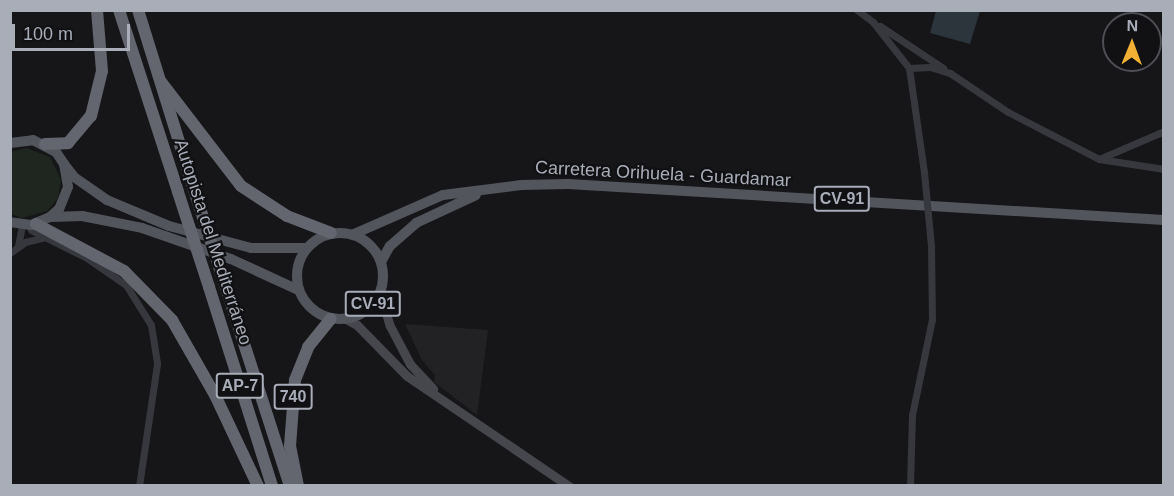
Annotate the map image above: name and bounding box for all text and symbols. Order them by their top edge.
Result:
scale bar [15,12,134,50]
north arrow [1102,12,1162,72]
text: N [1126,17,1138,34]
text: 100 m [23,24,73,44]
street label: Autopista del Mediterráneo [169,136,257,348]
street label: Carretera Orihuela - Guardamar [535,157,791,191]
road number: CV-91 [814,186,870,212]
road number: CV-91 [344,291,401,317]
road number: AP-7 [214,373,266,399]
road number: 740 [274,384,312,410]

